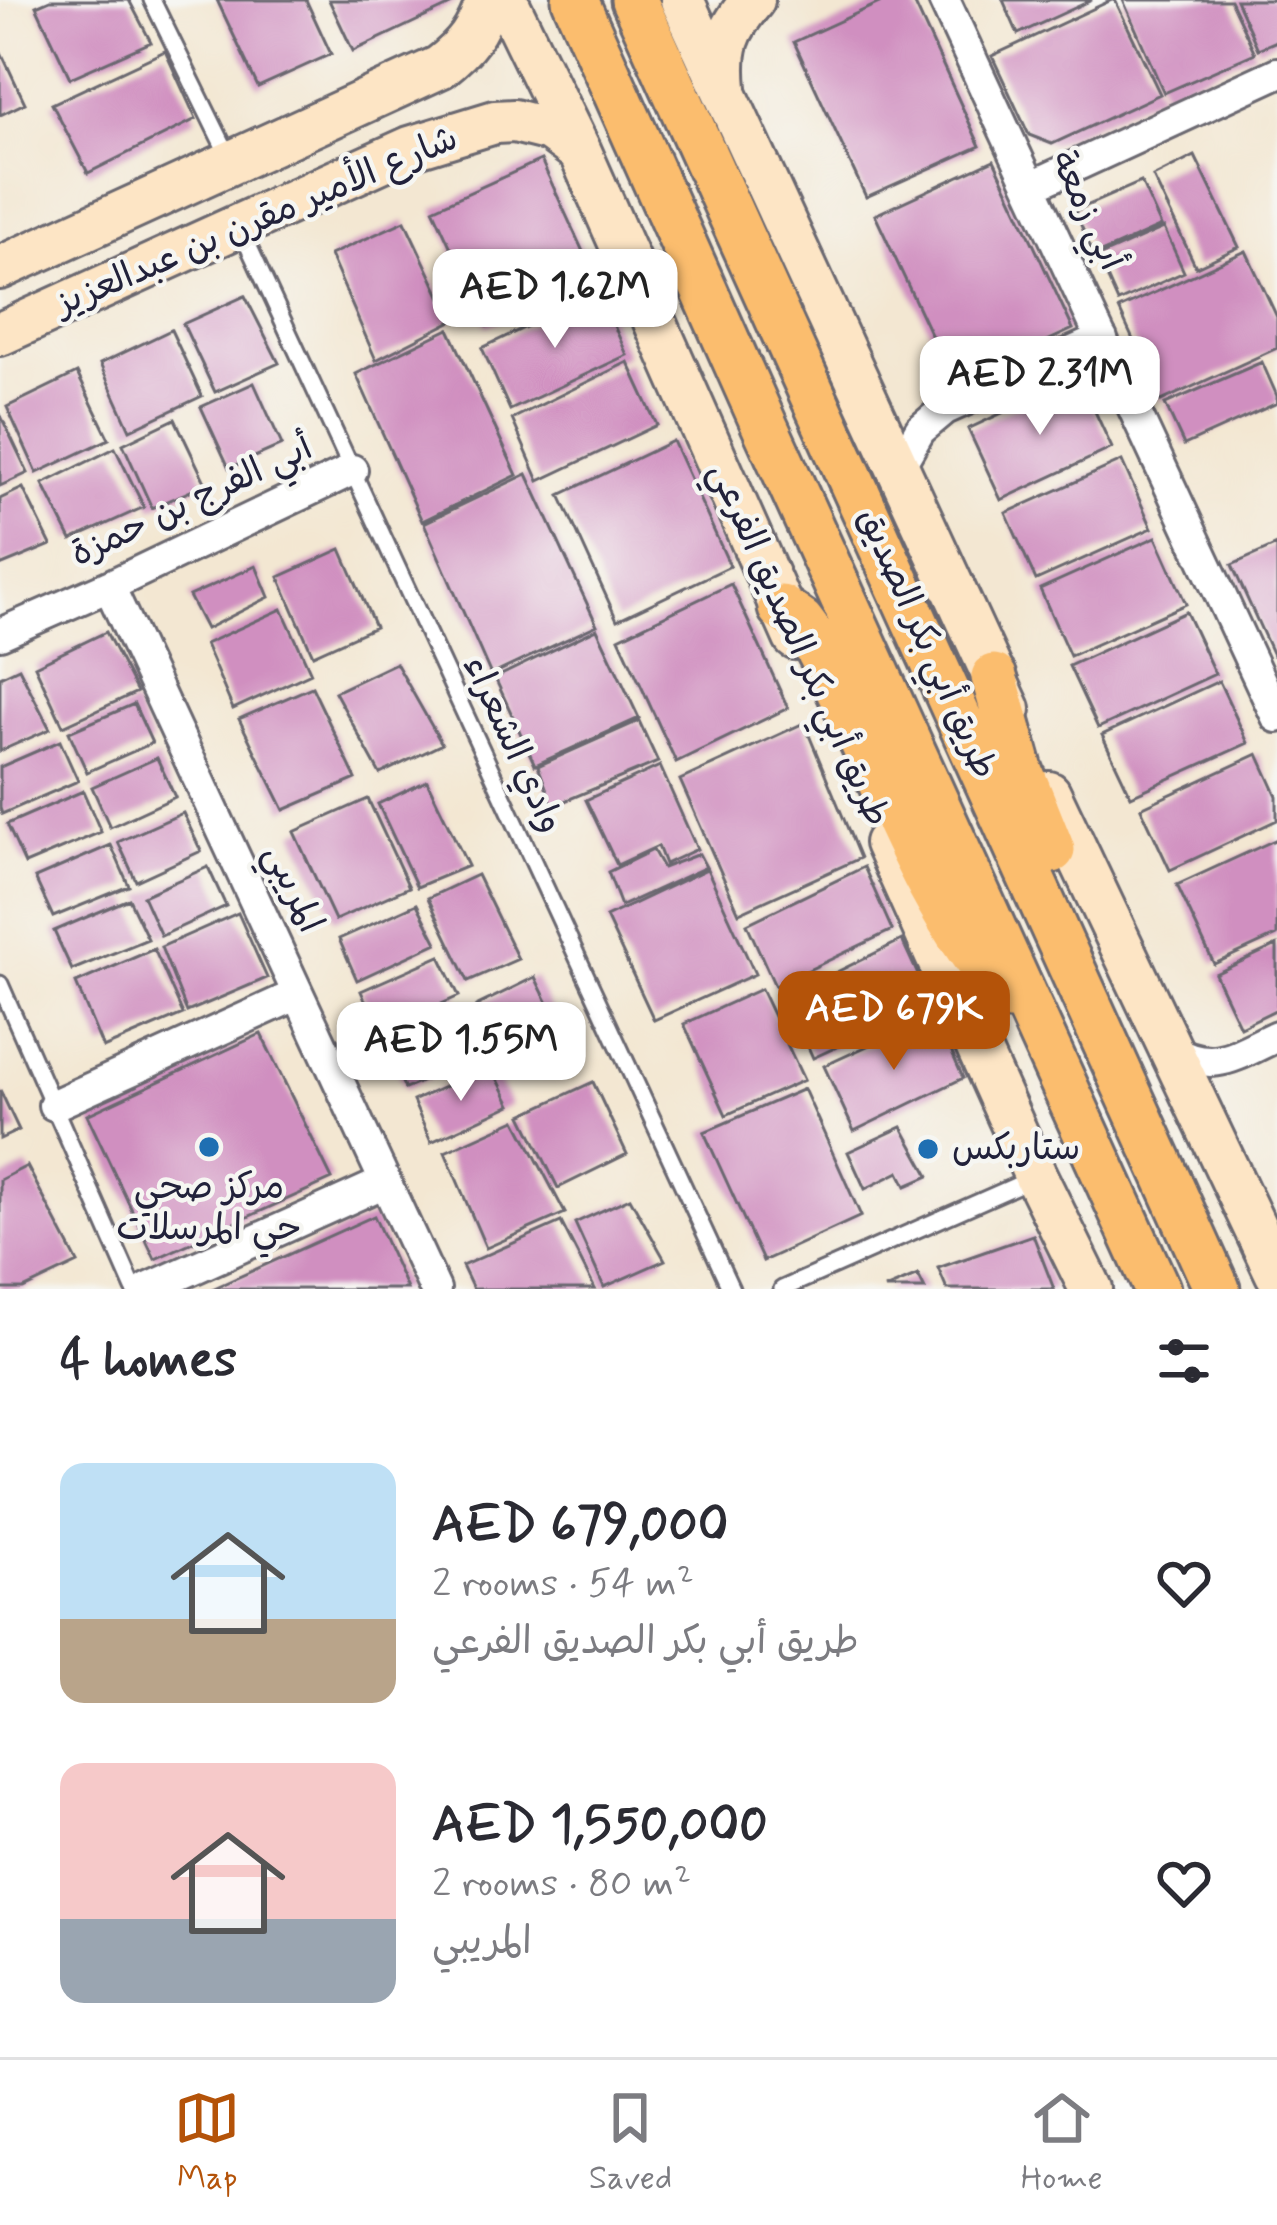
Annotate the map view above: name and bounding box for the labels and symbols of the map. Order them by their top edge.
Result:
street label: شارع الأمير مقرن بن عبدالعزيز [45,113,465,329]
street label: أبي زمعة [1033,144,1134,281]
pin: AED 1.62M [418,249,692,351]
pin: AED 2.31M [903,336,1177,438]
street label: أبي الفرج بن حمزة [63,425,323,583]
street label: طريق أبي بكر الصديق الفرعي [692,456,900,837]
street label: طريق أبي بكر الصديق [841,501,1007,789]
street label: وادي الشعراء [450,649,574,841]
street label: المريبي [247,837,333,943]
pin: AED 679K [770,971,1018,1073]
pin: AED 1.55M [324,1002,598,1104]
place label: ستاربكس [952,1126,1080,1173]
marker: مركز صحي حي المرسلات [196,1134,222,1160]
marker: ستاربكس [915,1136,941,1162]
place label: مركز صحي حي المرسلات [116,1165,302,1258]

